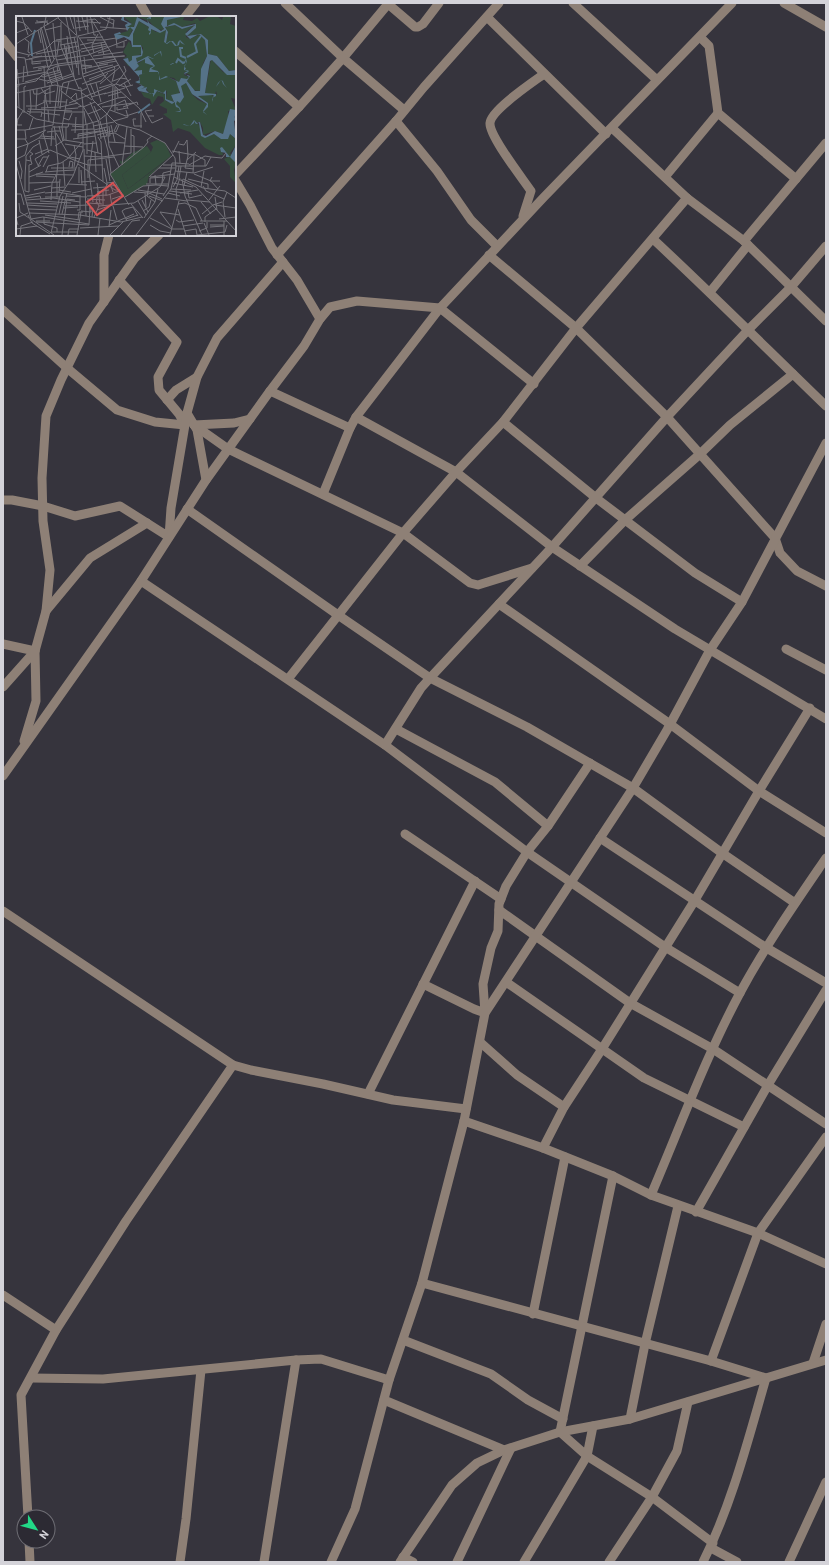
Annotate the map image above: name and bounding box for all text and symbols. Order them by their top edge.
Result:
inset map [16,16,236,236]
north arrow [16,1509,56,1549]
text: N [37,1528,52,1542]

